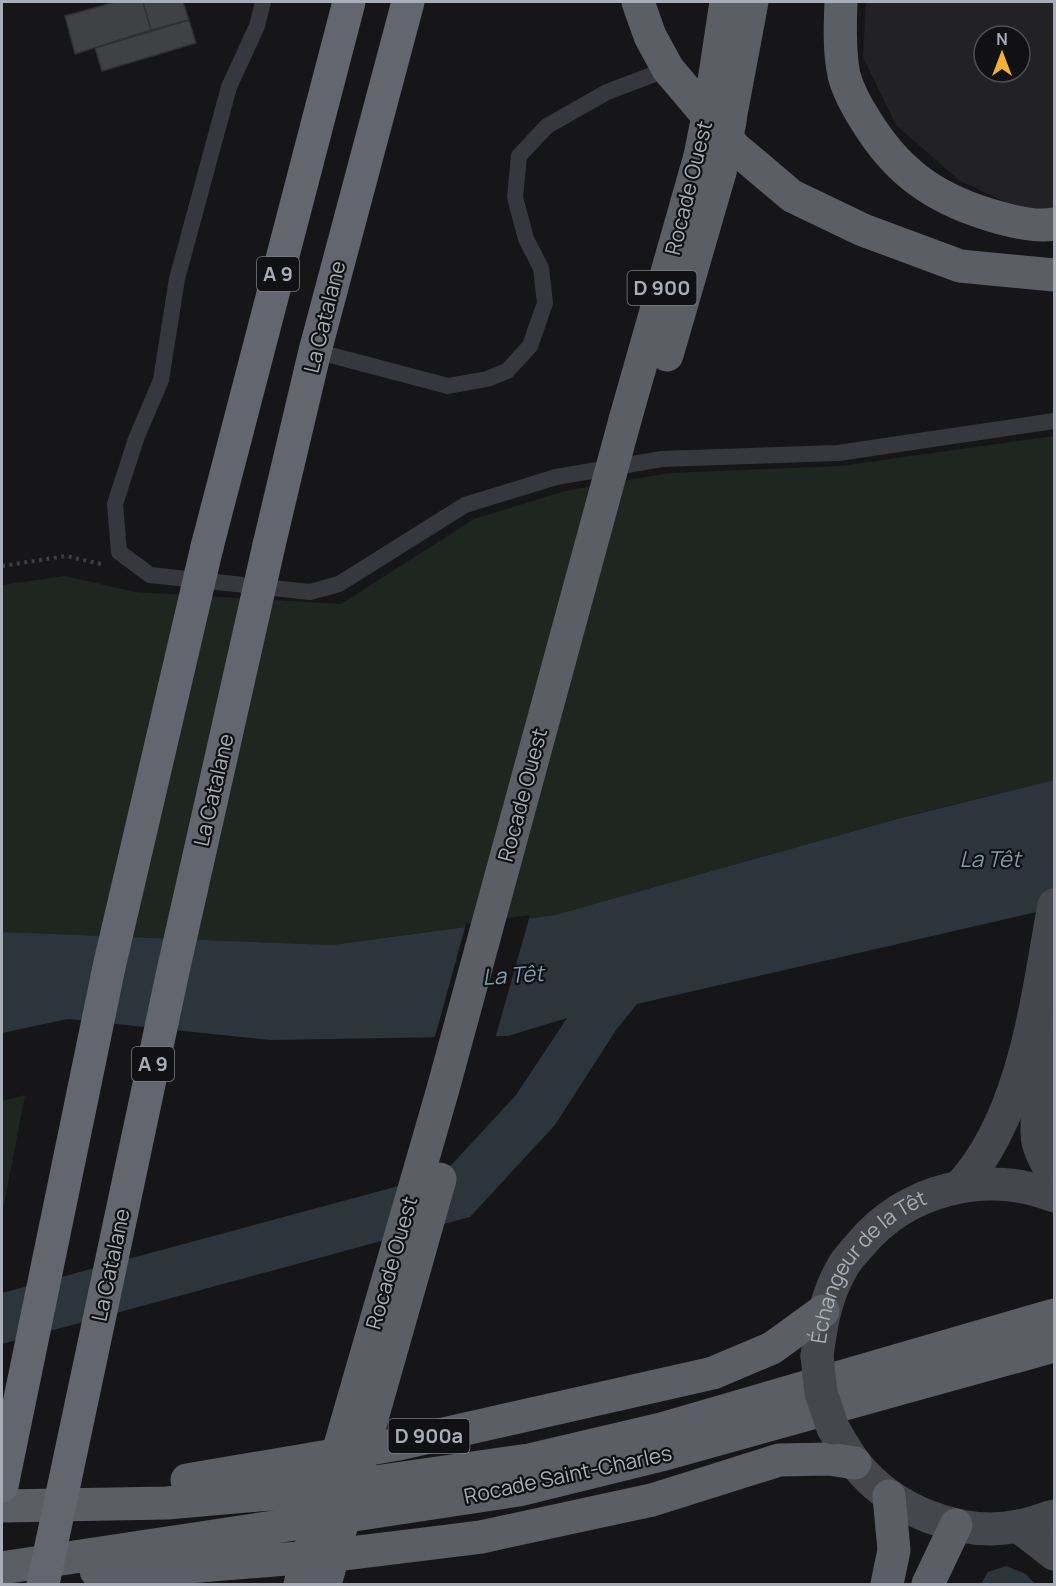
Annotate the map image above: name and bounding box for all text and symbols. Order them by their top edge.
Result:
north arrow [972,24,1032,84]
text: N [996,28,1008,50]
street label: Rocade Ouest [658,118,718,258]
road number: A 9 [257,257,299,291]
street label: La Catalane [297,258,351,376]
road number: D 900 [628,271,696,305]
street label: Rocade Ouest [491,725,553,865]
street label: La Catalane [186,731,240,849]
water label: La Têt [959,844,1023,874]
water label: La Têt [481,958,547,992]
road number: A 9 [132,1047,174,1081]
street label: Échangeur de la Têt [804,1183,931,1345]
street label: Rocade Ouest [359,1193,423,1333]
street label: La Catalane [84,1206,136,1324]
road number: D 900a [388,1419,470,1453]
street label: Rocade Saint-Charles [461,1438,674,1510]

